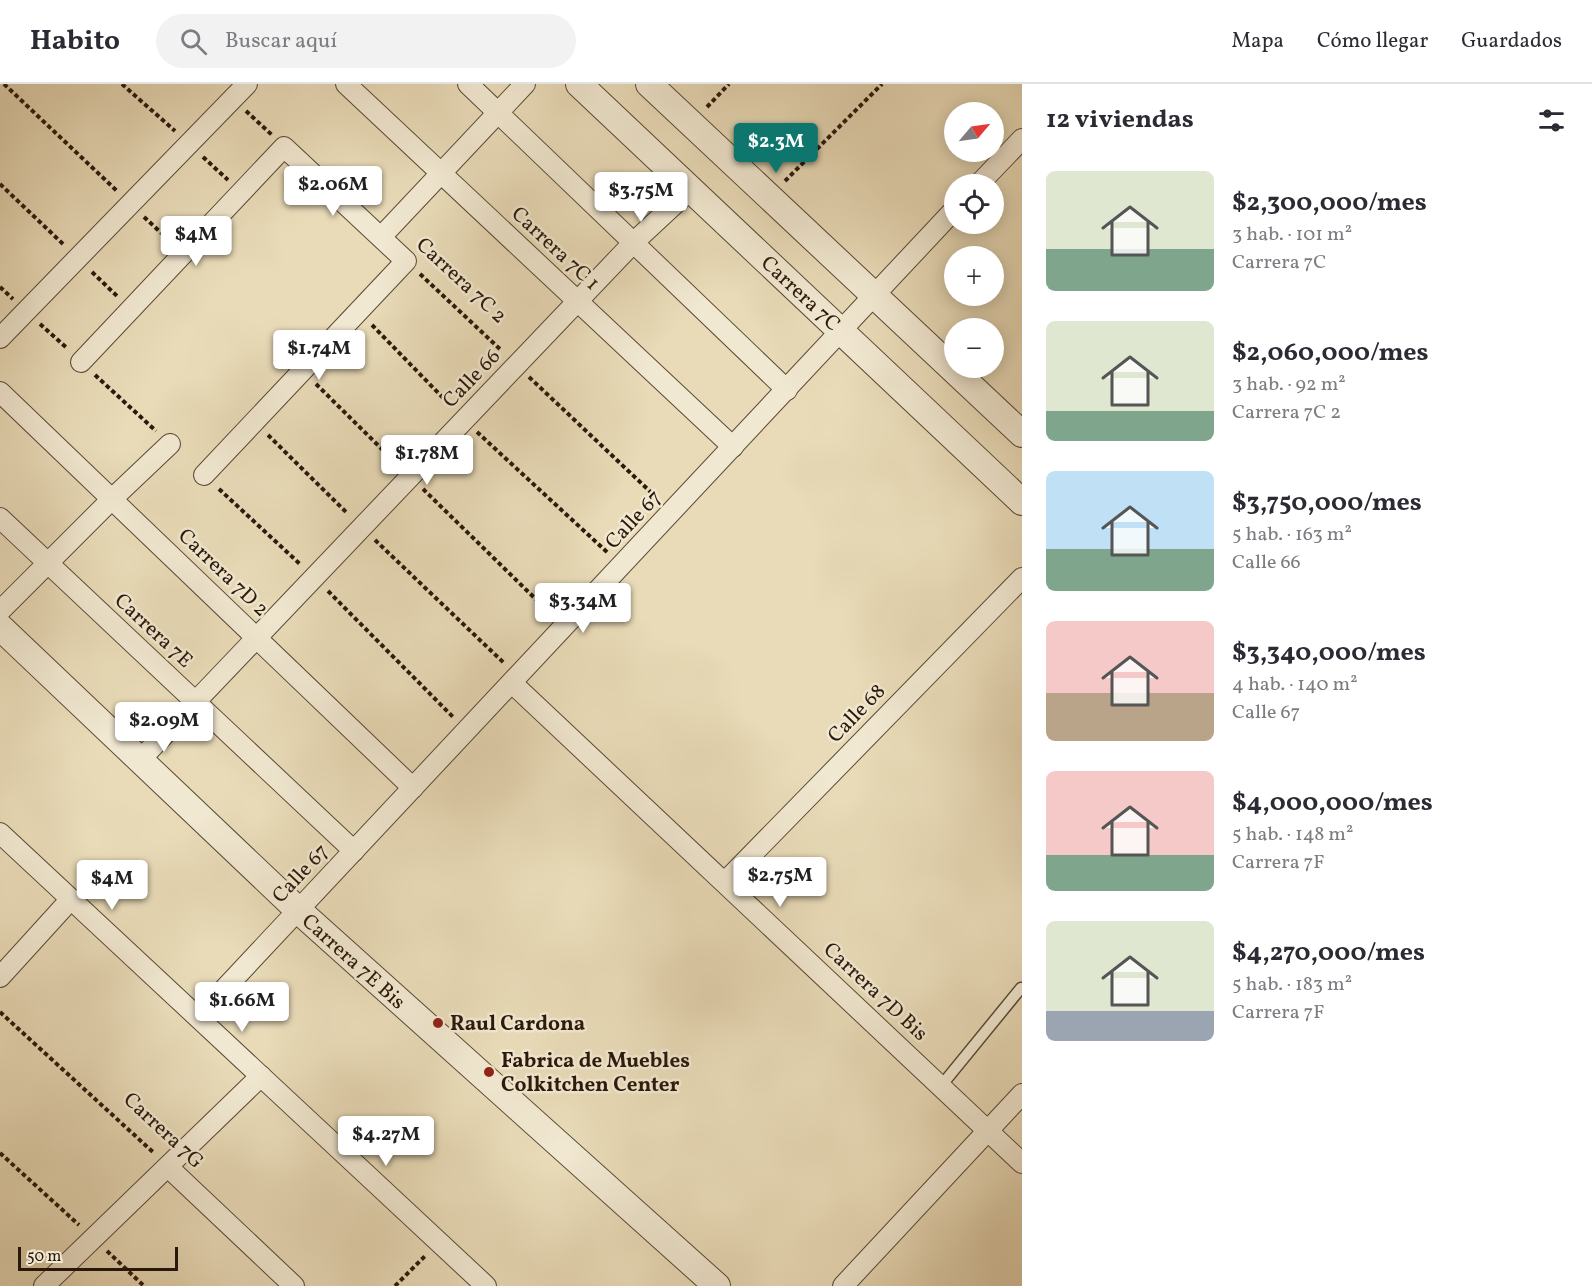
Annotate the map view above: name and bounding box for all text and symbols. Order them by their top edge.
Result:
search box [156,14,576,68]
text: Habito [30,22,120,61]
icon: search [177,25,210,58]
text: Buscar aquí [225,26,337,57]
text: Mapa [1231,27,1284,56]
text: Cómo llegar [1317,27,1428,56]
text: Guardados [1461,27,1562,56]
north arrow [944,102,1004,162]
map controls [944,102,1004,378]
text: 12 viviendas [1046,102,1194,138]
icon: filters [1535,104,1568,137]
pin: $2.3M [734,123,818,174]
text: $2.3M [748,128,804,156]
pin: $2.06M [284,166,382,217]
text: $2.06M [298,171,368,199]
pin: $3.75M [592,172,690,223]
button: locate [944,174,1004,234]
text: $3.75M [609,177,673,205]
text: $2,300,000/mes [1232,185,1427,221]
icon: home [1094,195,1166,267]
street label: Carrera 7C 1 [504,200,606,298]
pin: $4M [167,216,225,267]
text: $4M [175,221,217,249]
text: 3 hab. · 101 m² [1232,221,1352,249]
street label: Carrera 7C 2 [409,231,513,331]
button: + [944,246,1004,306]
text: Carrera 7C [1232,249,1326,277]
street label: Carrera 7C [754,250,846,338]
button: − [944,318,1004,378]
pin: $1.74M [270,330,368,381]
text: $1.74M [287,335,351,363]
text: $2,060,000/mes [1232,335,1429,371]
street label: Calle 66 [437,343,508,415]
icon: home [1094,345,1166,417]
text: 3 hab. · 92 m² [1232,371,1346,399]
text: Carrera 7C 2 [1232,399,1341,427]
pin: $1.78M [378,435,476,486]
text: $1.78M [395,440,459,468]
street label: Calle 67 [599,484,669,556]
text: $3,750,000/mes [1232,485,1422,521]
icon: home [1094,495,1166,567]
text: 5 hab. · 163 m² [1232,521,1352,549]
street label: Carrera 7D 2 [171,522,275,624]
text: Calle 66 [1232,549,1301,577]
pin: $3.34M [534,583,632,634]
street label: Carrera 7E [107,587,199,675]
text: $3.34M [549,588,617,616]
text: $3,340,000/mes [1232,635,1426,671]
icon: home [1094,645,1166,717]
text: 4 hab. · 140 m² [1232,671,1358,699]
street label: Calle 68 [822,678,893,750]
text: Calle 67 [1232,699,1300,727]
pin: $2.09M [115,702,213,753]
text: $2.09M [129,707,199,735]
text: $4,000,000/mes [1232,785,1433,821]
icon: home [1094,795,1166,867]
text: 5 hab. · 148 m² [1232,821,1353,849]
street label: Calle 67 [266,838,336,910]
text: Carrera 7F [1232,849,1325,877]
pin: $2.75M [731,857,829,908]
pin: $4M [83,860,141,911]
text: $2.75M [747,862,813,890]
text: $4M [91,865,133,893]
street label: Carrera 7E Bis [295,908,411,1017]
text: $4,270,000/mes [1232,935,1425,971]
street label: Carrera 7D Bis [816,936,934,1048]
icon: home [1094,945,1166,1017]
text: 5 hab. · 183 m² [1232,971,1352,999]
pin: $1.66M [193,982,291,1033]
text: $1.66M [209,987,275,1015]
text: Carrera 7F [1232,999,1325,1027]
place label: Raul Cardona [450,1010,585,1039]
marker: Raul Cardona [431,1016,445,1030]
place label: Fabrica de Muebles Colkitchen Center [501,1047,690,1100]
marker: Fabrica de Muebles Colkitchen Center [482,1065,496,1079]
street label: Carrera 7G [116,1086,210,1176]
pin: $4.27M [337,1116,435,1167]
text: $4.27M [352,1121,420,1149]
scale bar [18,1244,178,1272]
text: 50 m [27,1246,61,1268]

